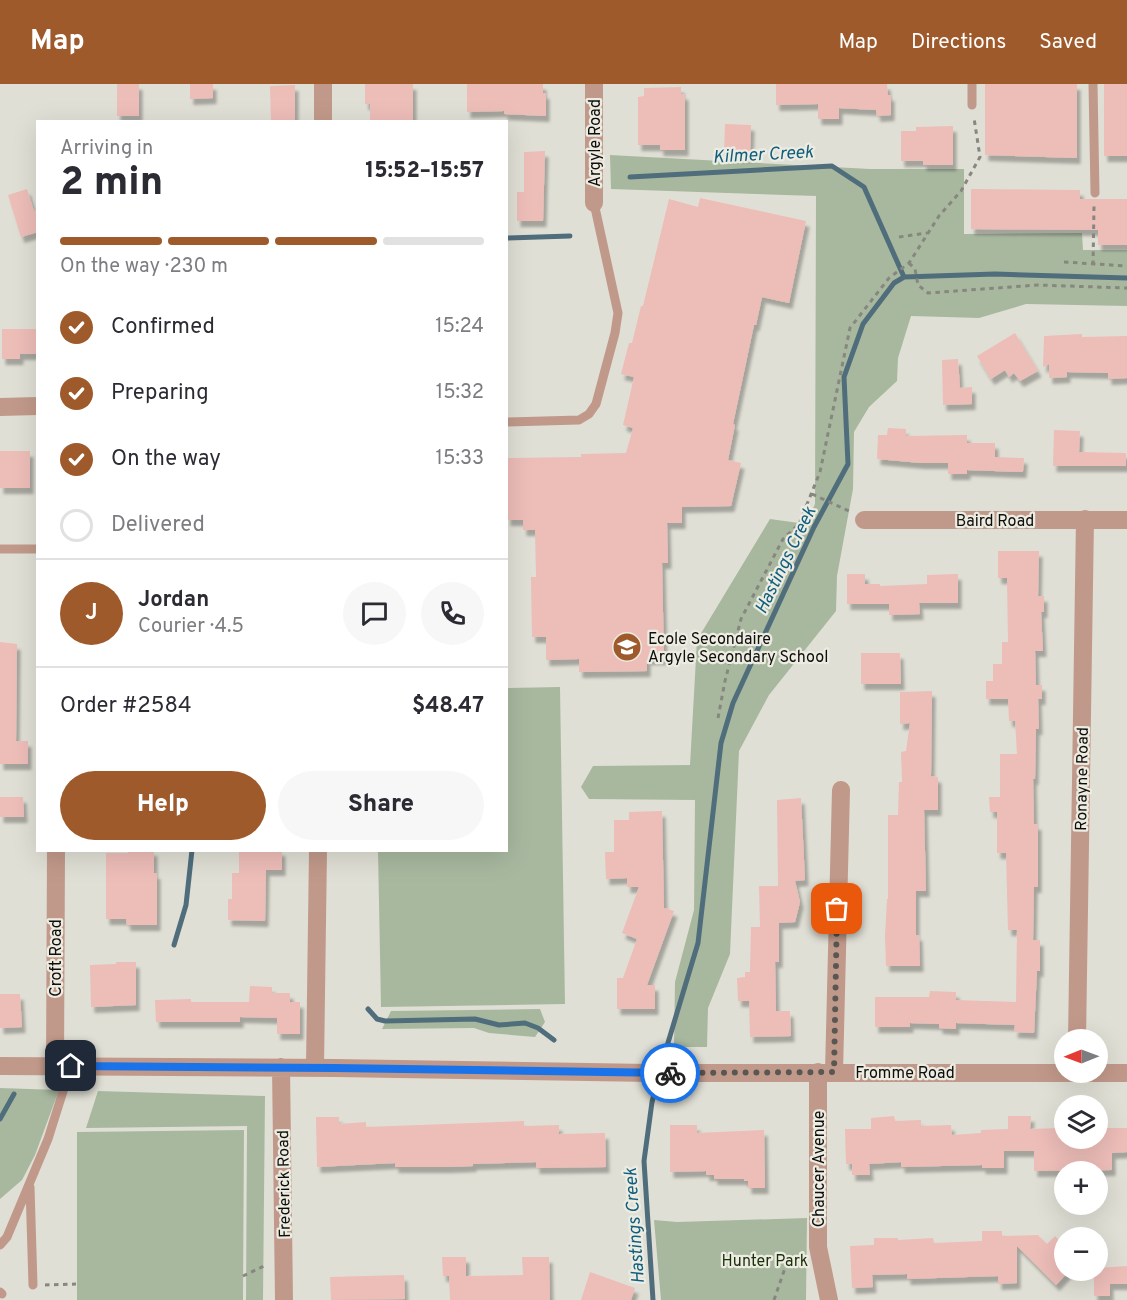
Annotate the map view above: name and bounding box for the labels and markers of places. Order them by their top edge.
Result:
place label: Ecole Secondaire Argyle Secondary School [648,630,828,668]
school or university icon: Ecole Secondaire Argyle Secondary School [611,631,643,663]
pin [811,883,862,934]
pin [45,1040,96,1091]

